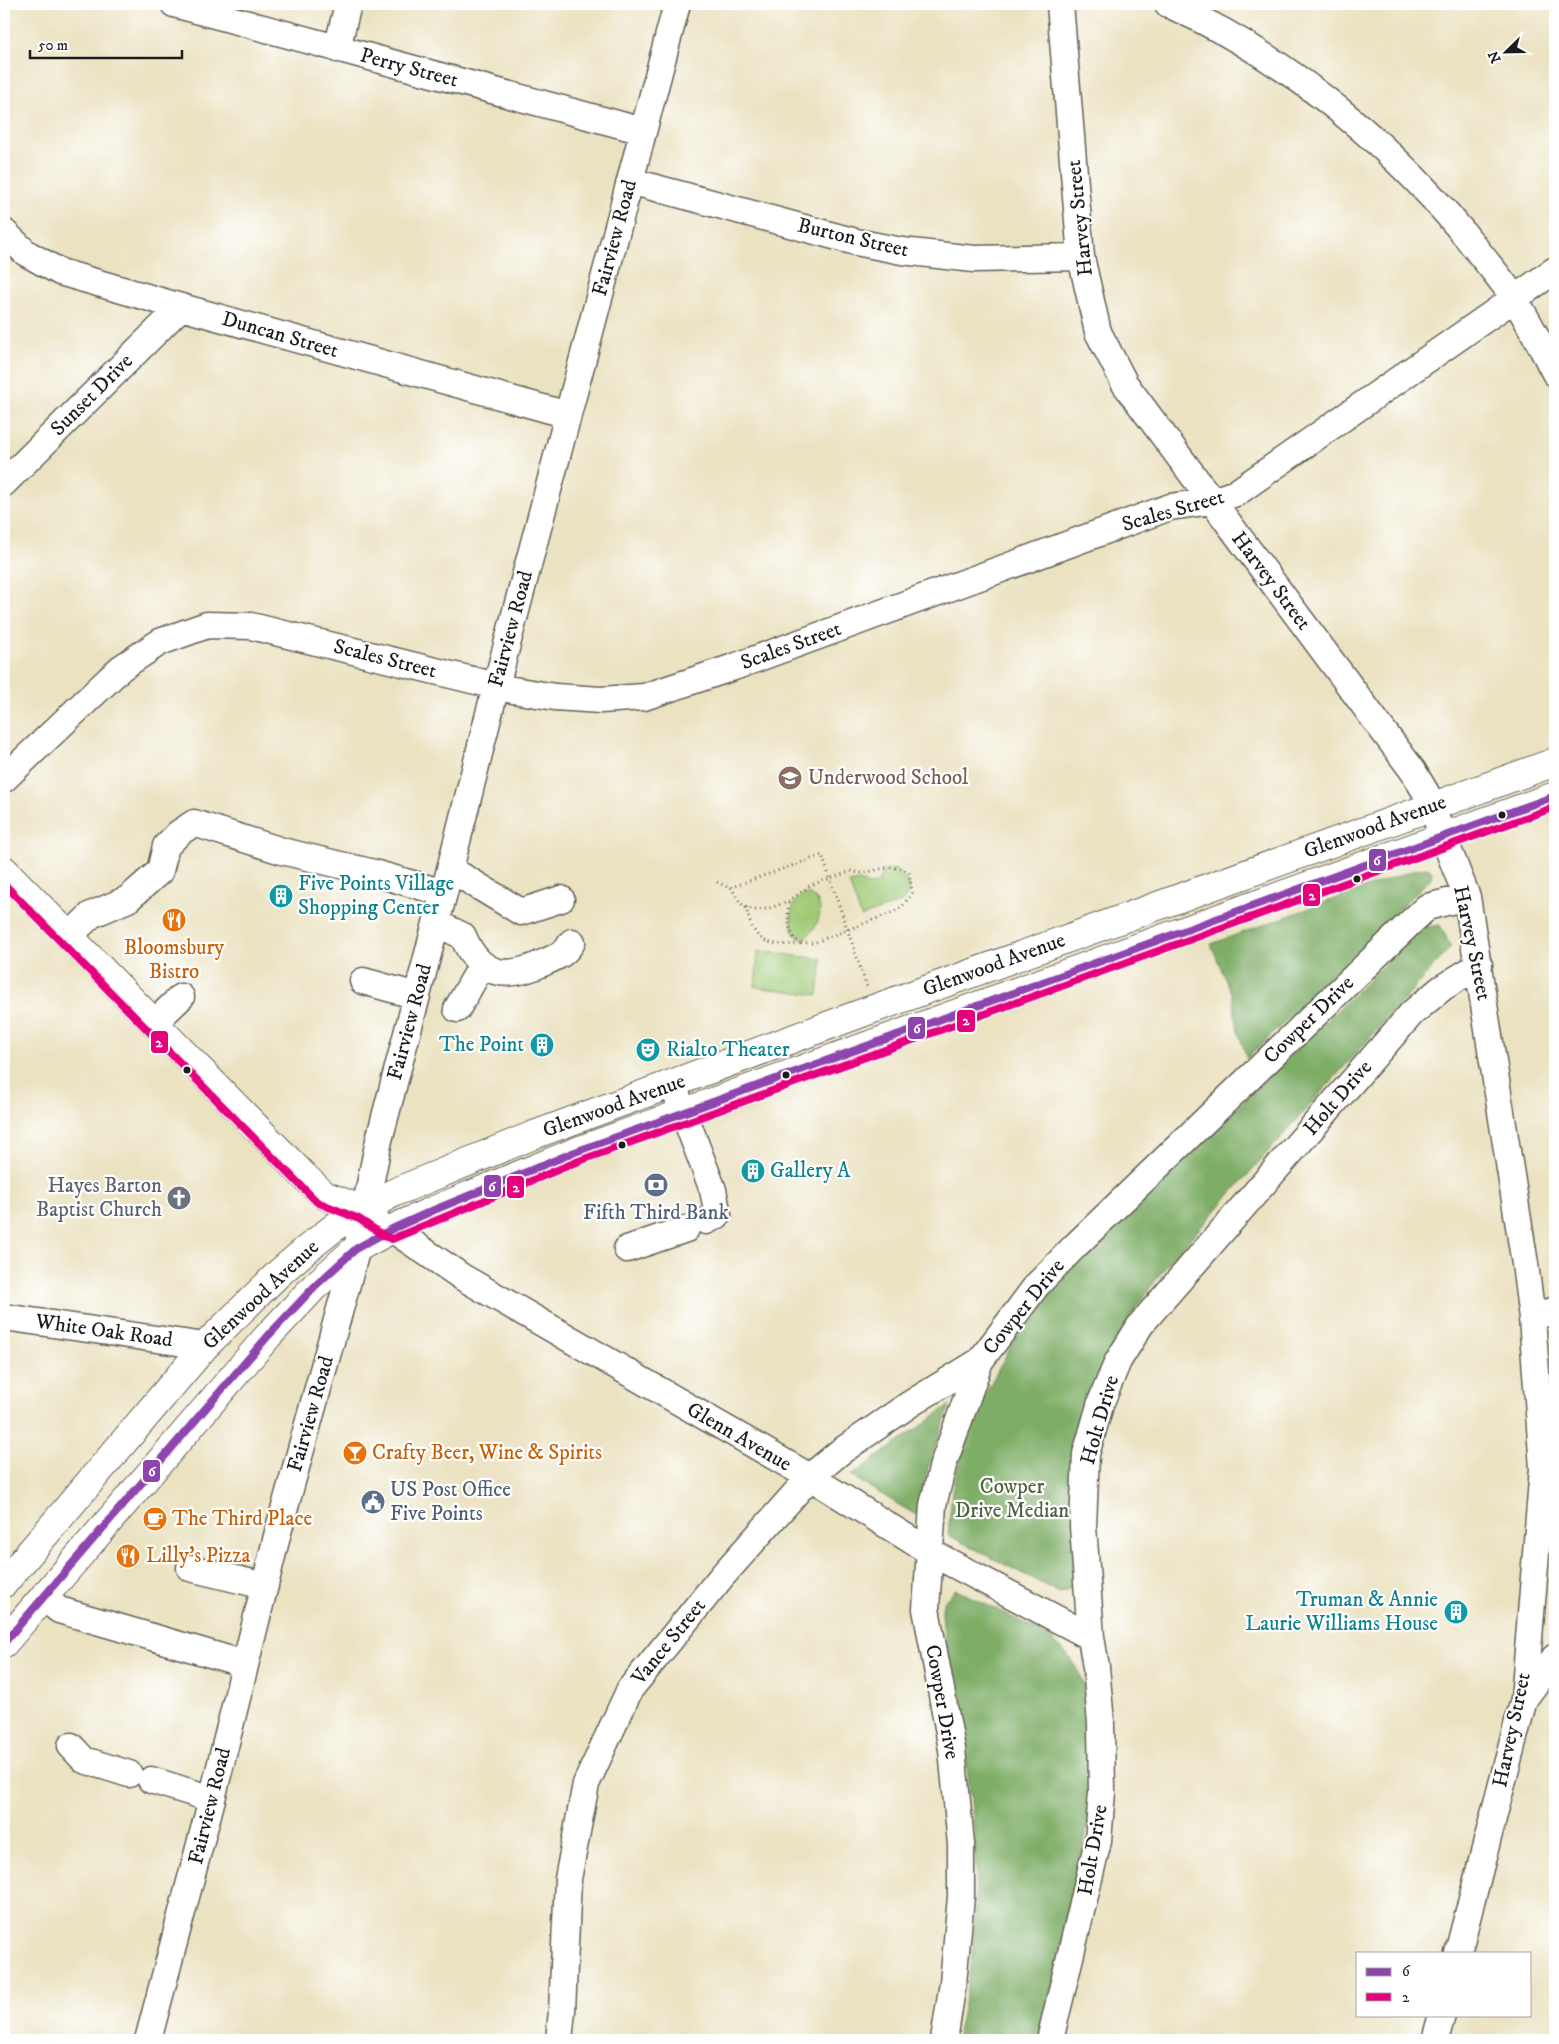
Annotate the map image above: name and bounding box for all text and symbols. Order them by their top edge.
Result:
scale bar [30,28,182,60]
north arrow [1482,28,1532,78]
text: 50 m [38,36,68,55]
street label: Perry Street [357,42,461,94]
text: N [1484,47,1505,65]
street label: Harvey Street [1061,158,1099,277]
street label: Fairview Road [587,176,643,299]
street label: Burton Street [795,213,911,263]
street label: Duncan Street [219,306,341,364]
street label: Sunset Drive [45,348,139,442]
street label: Scales Street [1119,484,1227,538]
street label: Harvey Street [1226,527,1317,636]
street label: Fairview Road [483,567,539,690]
street label: Scales Street [737,616,845,676]
street label: Scales Street [331,634,439,684]
school or university icon: Underwood School [777,765,803,791]
place label: Underwood School [808,765,969,791]
street label: Glenwood Avenue [1300,789,1450,865]
unlabelled marker [1497,810,1507,820]
line badge: 6 [1368,848,1387,872]
text: 6 [1373,852,1381,870]
place label: Five Points Village Shopping Center [298,871,455,921]
unlabelled marker [1352,874,1362,884]
building icon: Five Points Village Shopping Center [268,883,294,909]
line badge: 2 [1302,883,1321,907]
street label: Harvey Street [1447,883,1497,1003]
text: 2 [1309,887,1317,905]
restaurant icon: Bloomsbury Bistro [161,907,187,933]
street label: Glenwood Avenue [919,927,1069,1003]
place label: Bloomsbury Bistro [124,935,225,985]
street label: Fairview Road [382,960,438,1083]
street label: Cowper Drive [1258,970,1360,1070]
line badge: 2 [956,1009,976,1033]
text: 2 [963,1012,971,1030]
line badge: 6 [907,1016,926,1040]
text: 6 [913,1020,921,1038]
line badge: 2 [150,1030,169,1054]
place label: The Point [439,1032,524,1058]
building icon: The Point [529,1032,555,1058]
text: 2 [156,1034,164,1052]
theatre icon: Rialto Theater [635,1037,661,1063]
place label: Rialto Theater [666,1037,790,1063]
street label: Holt Drive [1298,1055,1378,1141]
unlabelled marker [182,1065,192,1075]
street label: Glenwood Avenue [539,1068,689,1144]
unlabelled marker [781,1070,791,1080]
unlabelled marker [617,1140,627,1150]
building icon: Gallery A [740,1158,766,1184]
place label: Gallery A [770,1158,851,1184]
bank icon: Fifth Third Bank [643,1172,669,1198]
place label: Hayes Barton Baptist Church [36,1173,162,1223]
line badge: 6 [483,1174,502,1198]
line badge: 2 [506,1175,525,1199]
text: 6 [488,1178,496,1196]
text: 2 [513,1179,521,1197]
church icon: Hayes Barton Baptist Church [166,1185,192,1211]
place label: Fifth Third Bank [583,1200,730,1226]
street label: Glenwood Avenue [197,1234,325,1356]
street label: Cowper Drive [977,1254,1071,1360]
street label: White Oak Road [33,1308,175,1354]
street label: Fairview Road [282,1353,340,1475]
street label: Holt Drive [1075,1372,1125,1468]
street label: Glenn Avenue [682,1397,796,1478]
bar icon: Crafty Beer, Wine & Spirits [342,1440,368,1466]
place label: Crafty Beer, Wine & Spirits [372,1440,602,1466]
line badge: 6 [142,1459,161,1483]
text: 6 [148,1463,156,1481]
park label: Cowper Drive Median [955,1474,1069,1524]
place label: US Post Office Five Points [390,1477,511,1527]
public building icon: US Post Office Five Points [360,1489,386,1515]
cafe icon: The Third Place [142,1506,168,1532]
place label: The Third Place [172,1506,312,1532]
restaurant icon: Lilly's Pizza [115,1543,141,1569]
place label: Lilly's Pizza [146,1543,251,1569]
place label: Truman & Annie Laurie Williams House [1245,1587,1438,1637]
street label: Vance Street [626,1593,712,1691]
building icon: Truman & Annie Laurie Williams House [1443,1599,1469,1625]
street label: Cowper Drive [919,1643,965,1762]
street label: Harvey Street [1487,1670,1537,1790]
street label: Fairview Road [183,1744,237,1867]
street label: Holt Drive [1072,1802,1114,1897]
legend [1356,1952,1532,2016]
text: 6 [1402,1962,1411,1981]
text: 2 [1402,1988,1410,2007]

